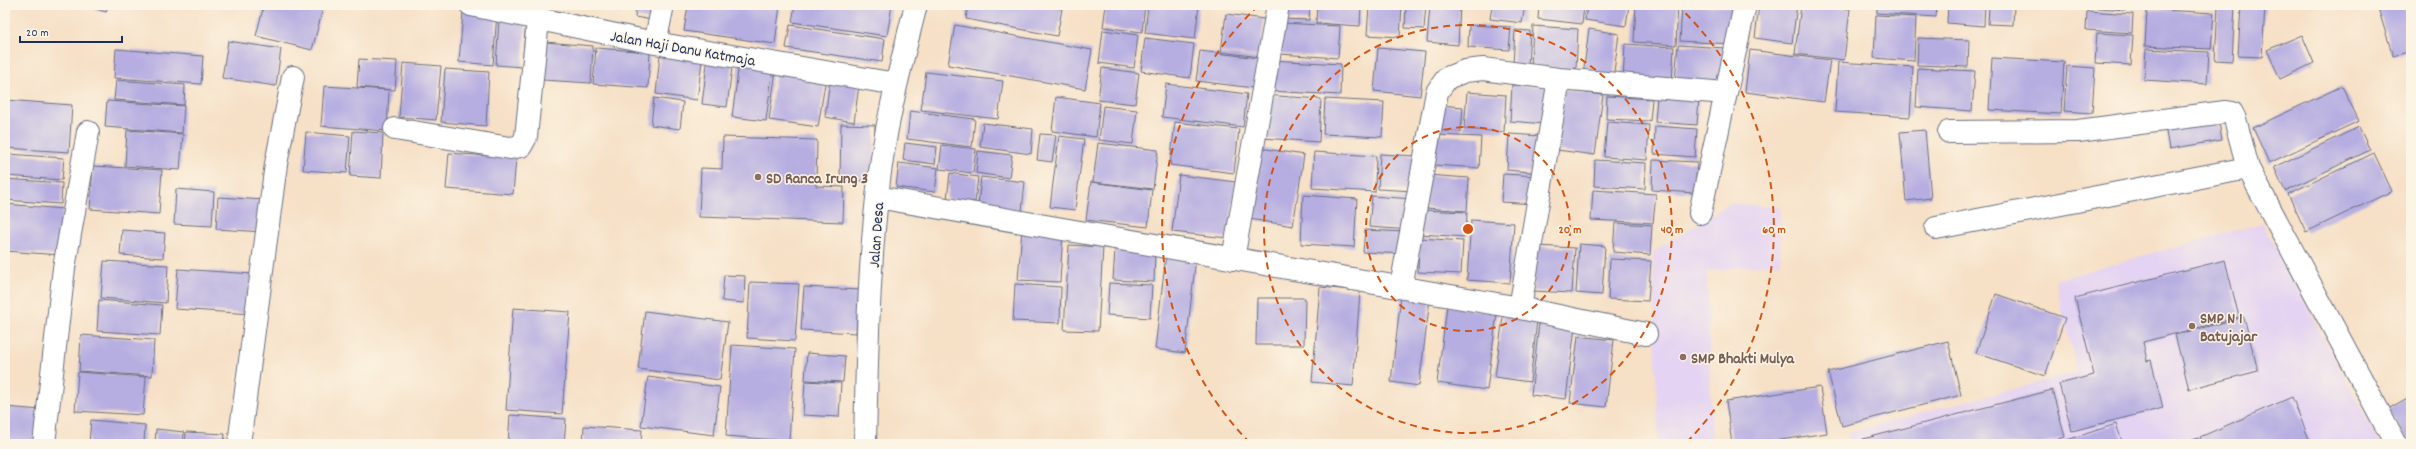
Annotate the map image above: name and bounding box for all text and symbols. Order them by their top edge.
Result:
scale bar [20,18,122,44]
text: 20 m [26,25,49,42]
street label: Jalan Haji Danu Katmaja [608,25,757,74]
place label: SD Ranca Irung 3 [766,168,868,191]
marker: SD Ranca Irung 3 [753,172,763,182]
street label: Jalan Desa [864,201,891,269]
centre of rings [1461,222,1475,236]
text: 20 m [1559,222,1581,239]
text: 40 m [1661,222,1683,239]
text: 60 m [1762,222,1786,239]
place label: SMP N 1 Batujajar [2200,308,2258,349]
marker: SMP N 1 Batujajar [2187,321,2197,331]
place label: SMP Bhakti Mulya [1691,348,1795,371]
marker: SMP Bhakti Mulya [1678,352,1688,362]

